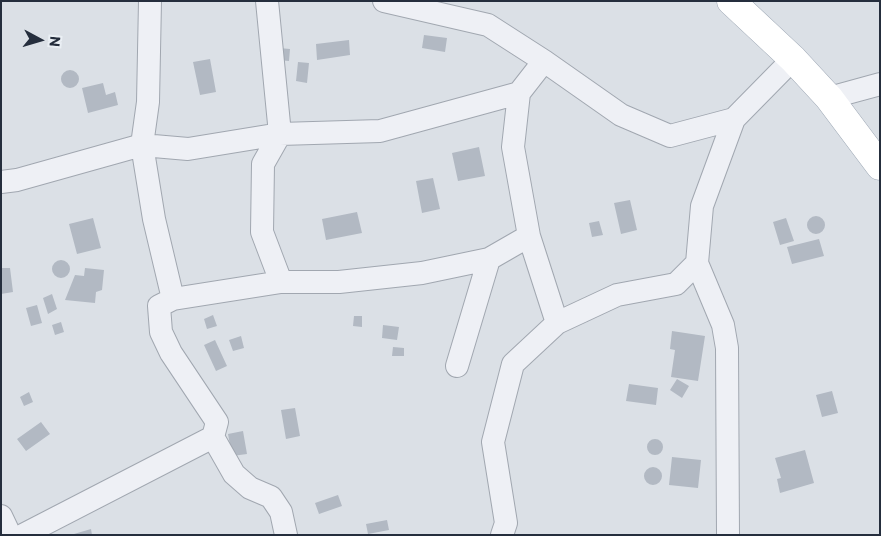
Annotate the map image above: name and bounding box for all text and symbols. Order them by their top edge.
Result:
north arrow [15,15,65,65]
text: N [46,36,64,48]

